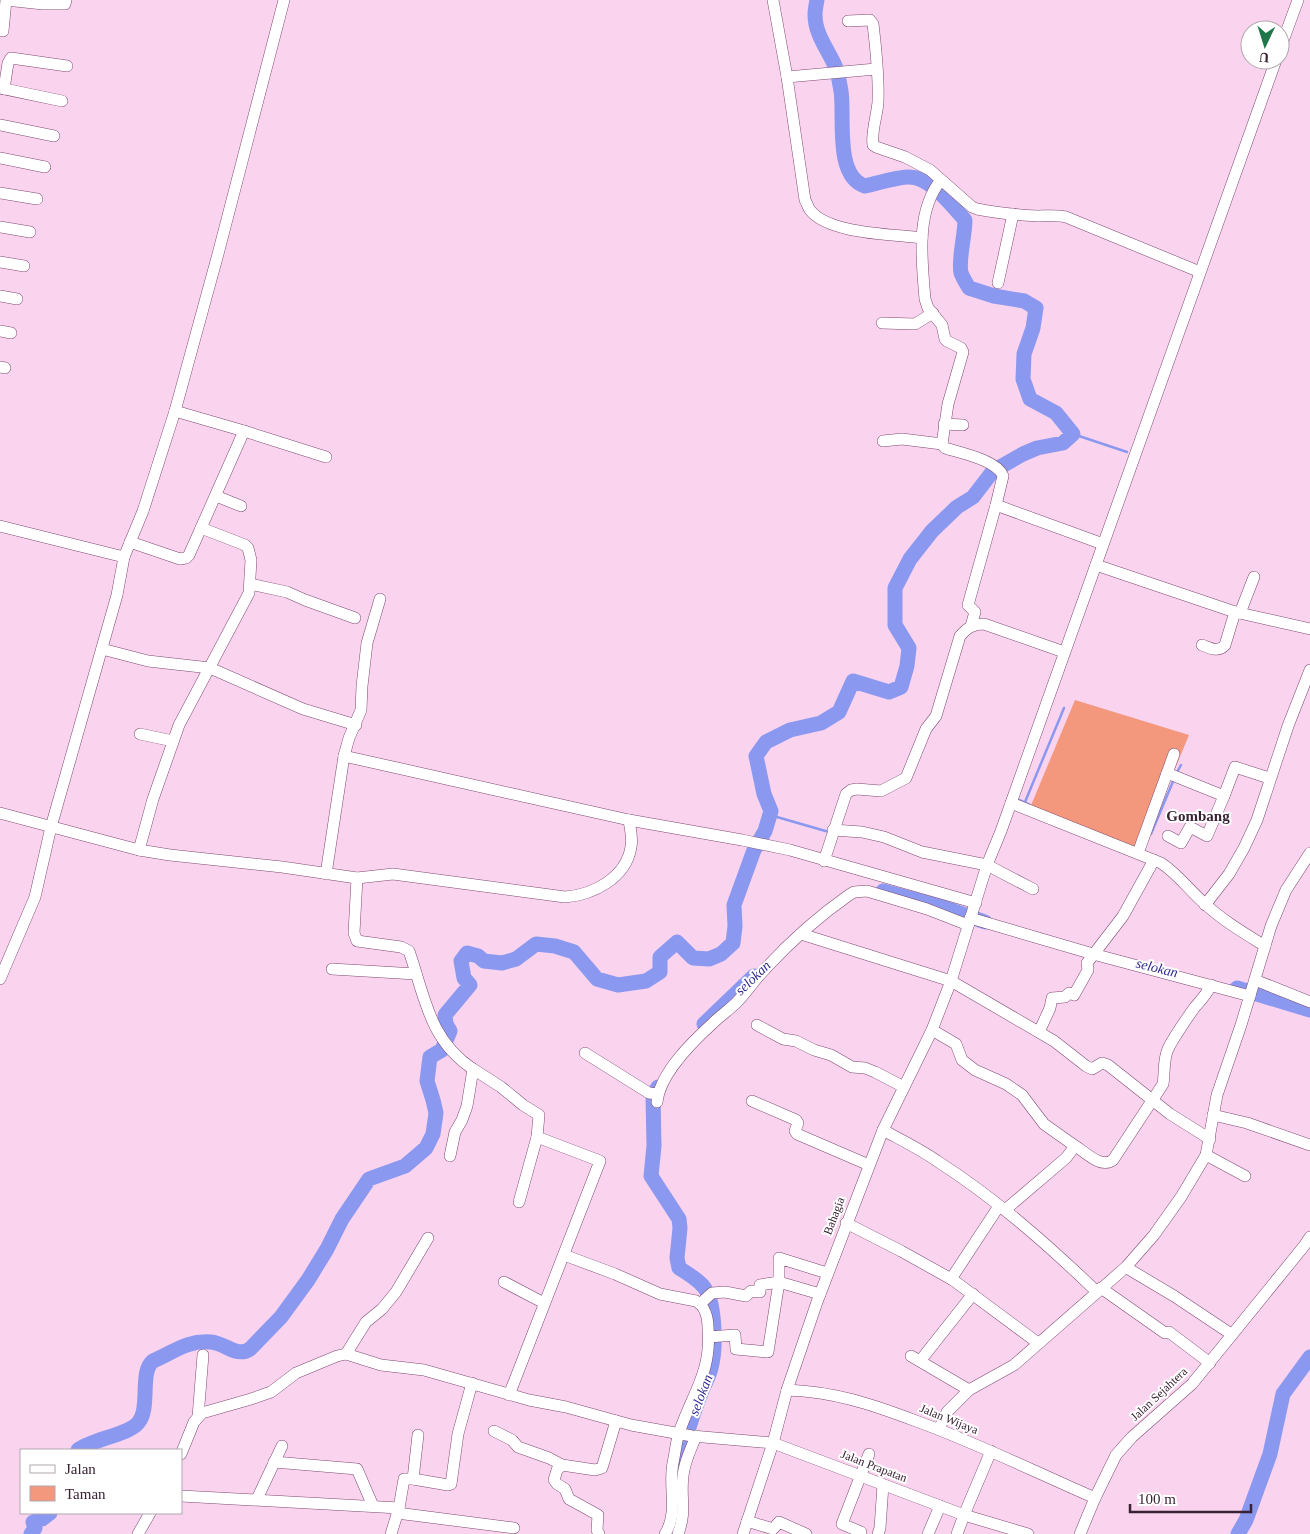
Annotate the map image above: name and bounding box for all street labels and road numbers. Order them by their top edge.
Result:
street label: Bahagia [820,1195,848,1237]
street label: Jalan Sejahtera [1128,1364,1191,1424]
street label: Jalan Wijaya [918,1401,981,1437]
street label: Jalan Prapatan [839,1447,909,1485]

